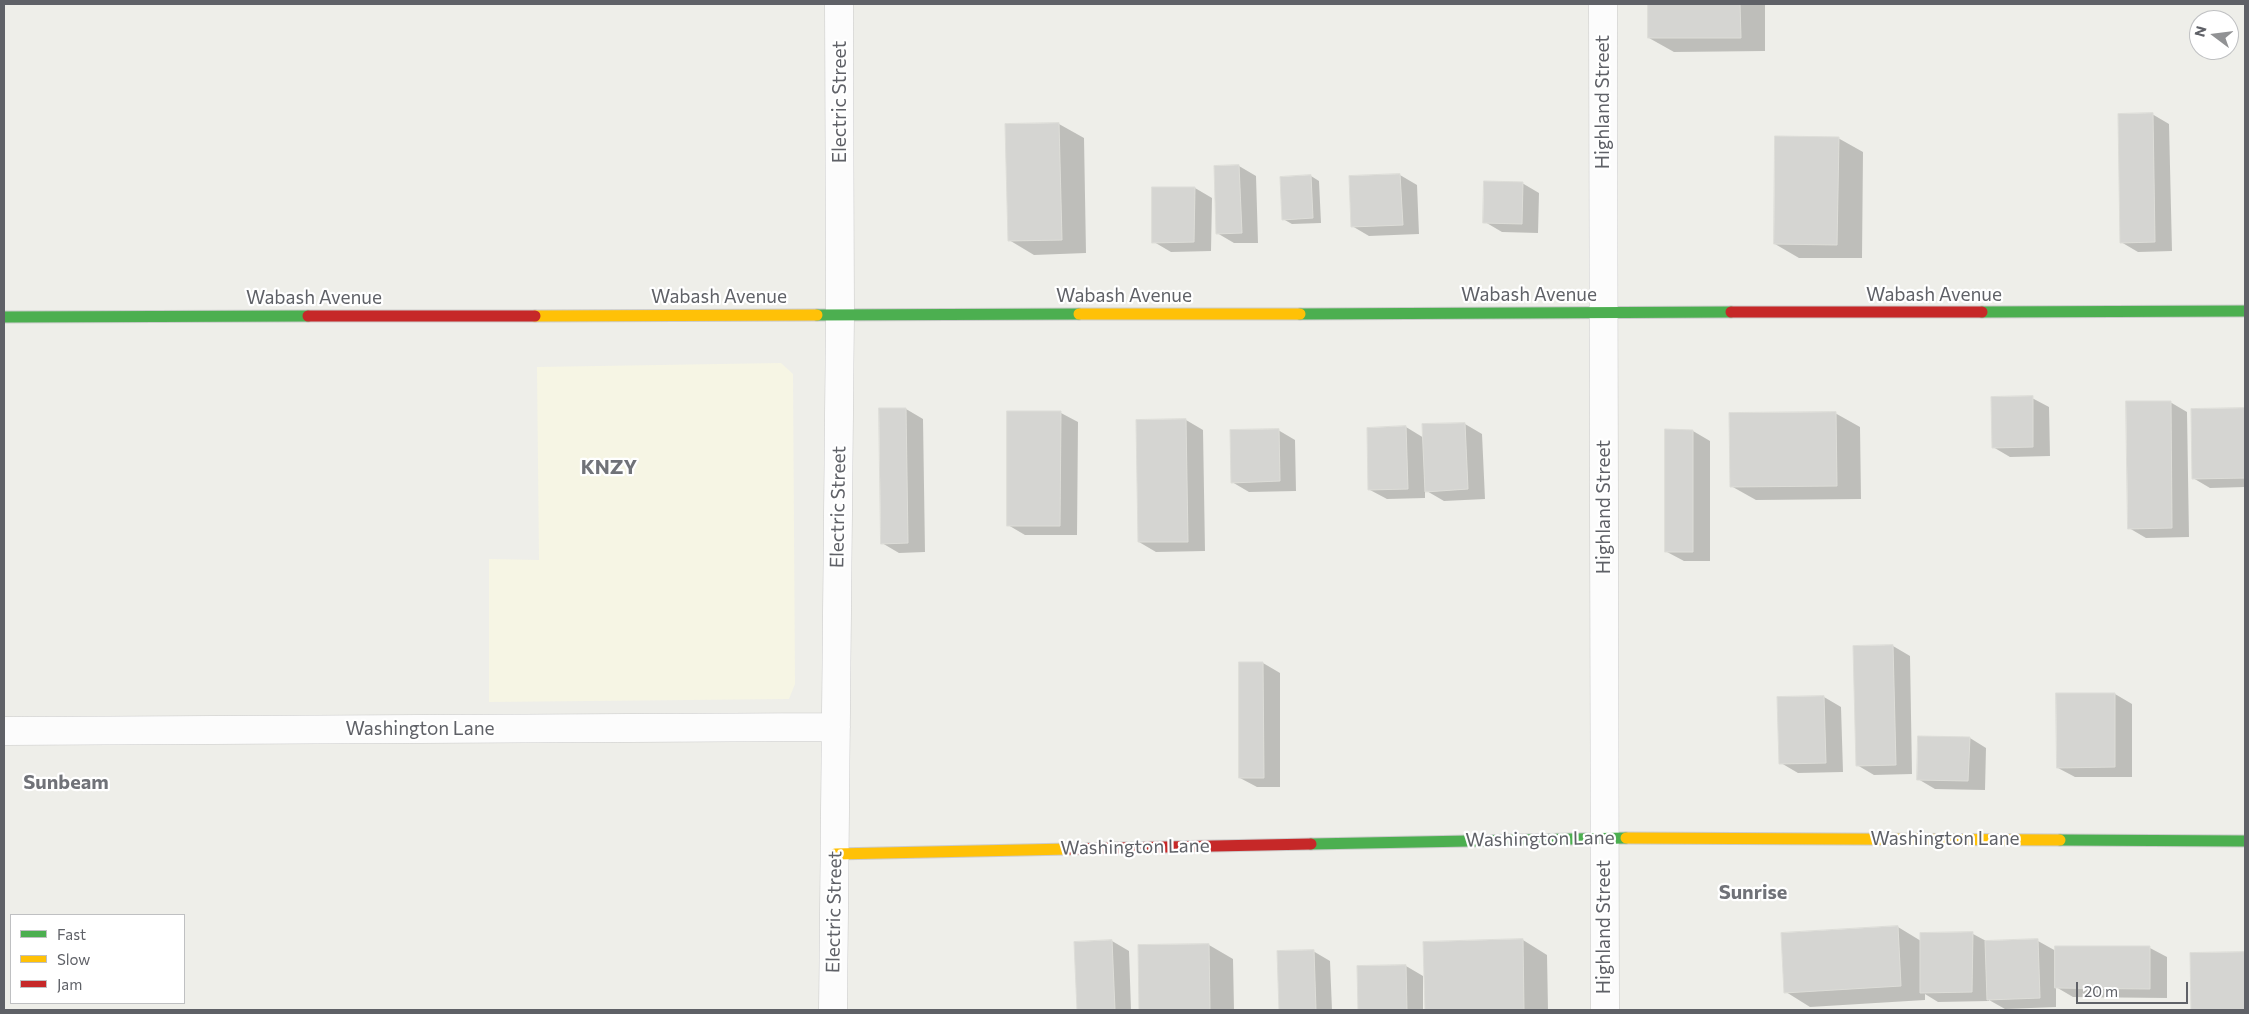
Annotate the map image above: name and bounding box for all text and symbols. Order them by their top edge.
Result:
north arrow [2189,10,2239,60]
text: N [2190,24,2210,39]
street label: Highland Street [1592,35,1614,169]
street label: Electric Street [829,41,851,163]
street label: Wabash Avenue [1461,284,1597,306]
street label: Wabash Avenue [1866,284,2002,306]
street label: Wabash Avenue [1056,285,1192,307]
street label: Wabash Avenue [651,286,787,308]
street label: Wabash Avenue [246,287,382,309]
street label: Highland Street [1593,440,1615,574]
street label: Electric Street [826,446,850,568]
district label: KNZY [581,455,637,479]
street label: Washington Lane [345,718,495,740]
district label: Sunbeam [23,770,109,794]
street label: Washington Lane [1465,826,1615,852]
street label: Washington Lane [1870,828,2020,850]
street label: Washington Lane [1060,834,1210,860]
street label: Electric Street [822,851,846,973]
street label: Highland Street [1593,860,1615,994]
district label: Sunrise [1719,880,1787,904]
legend [10,914,185,1004]
text: Fast [57,925,86,943]
text: Slow [57,950,90,968]
scale bar [2079,972,2192,1004]
text: Jam [57,975,82,993]
text: 20 m [2084,982,2118,1000]

